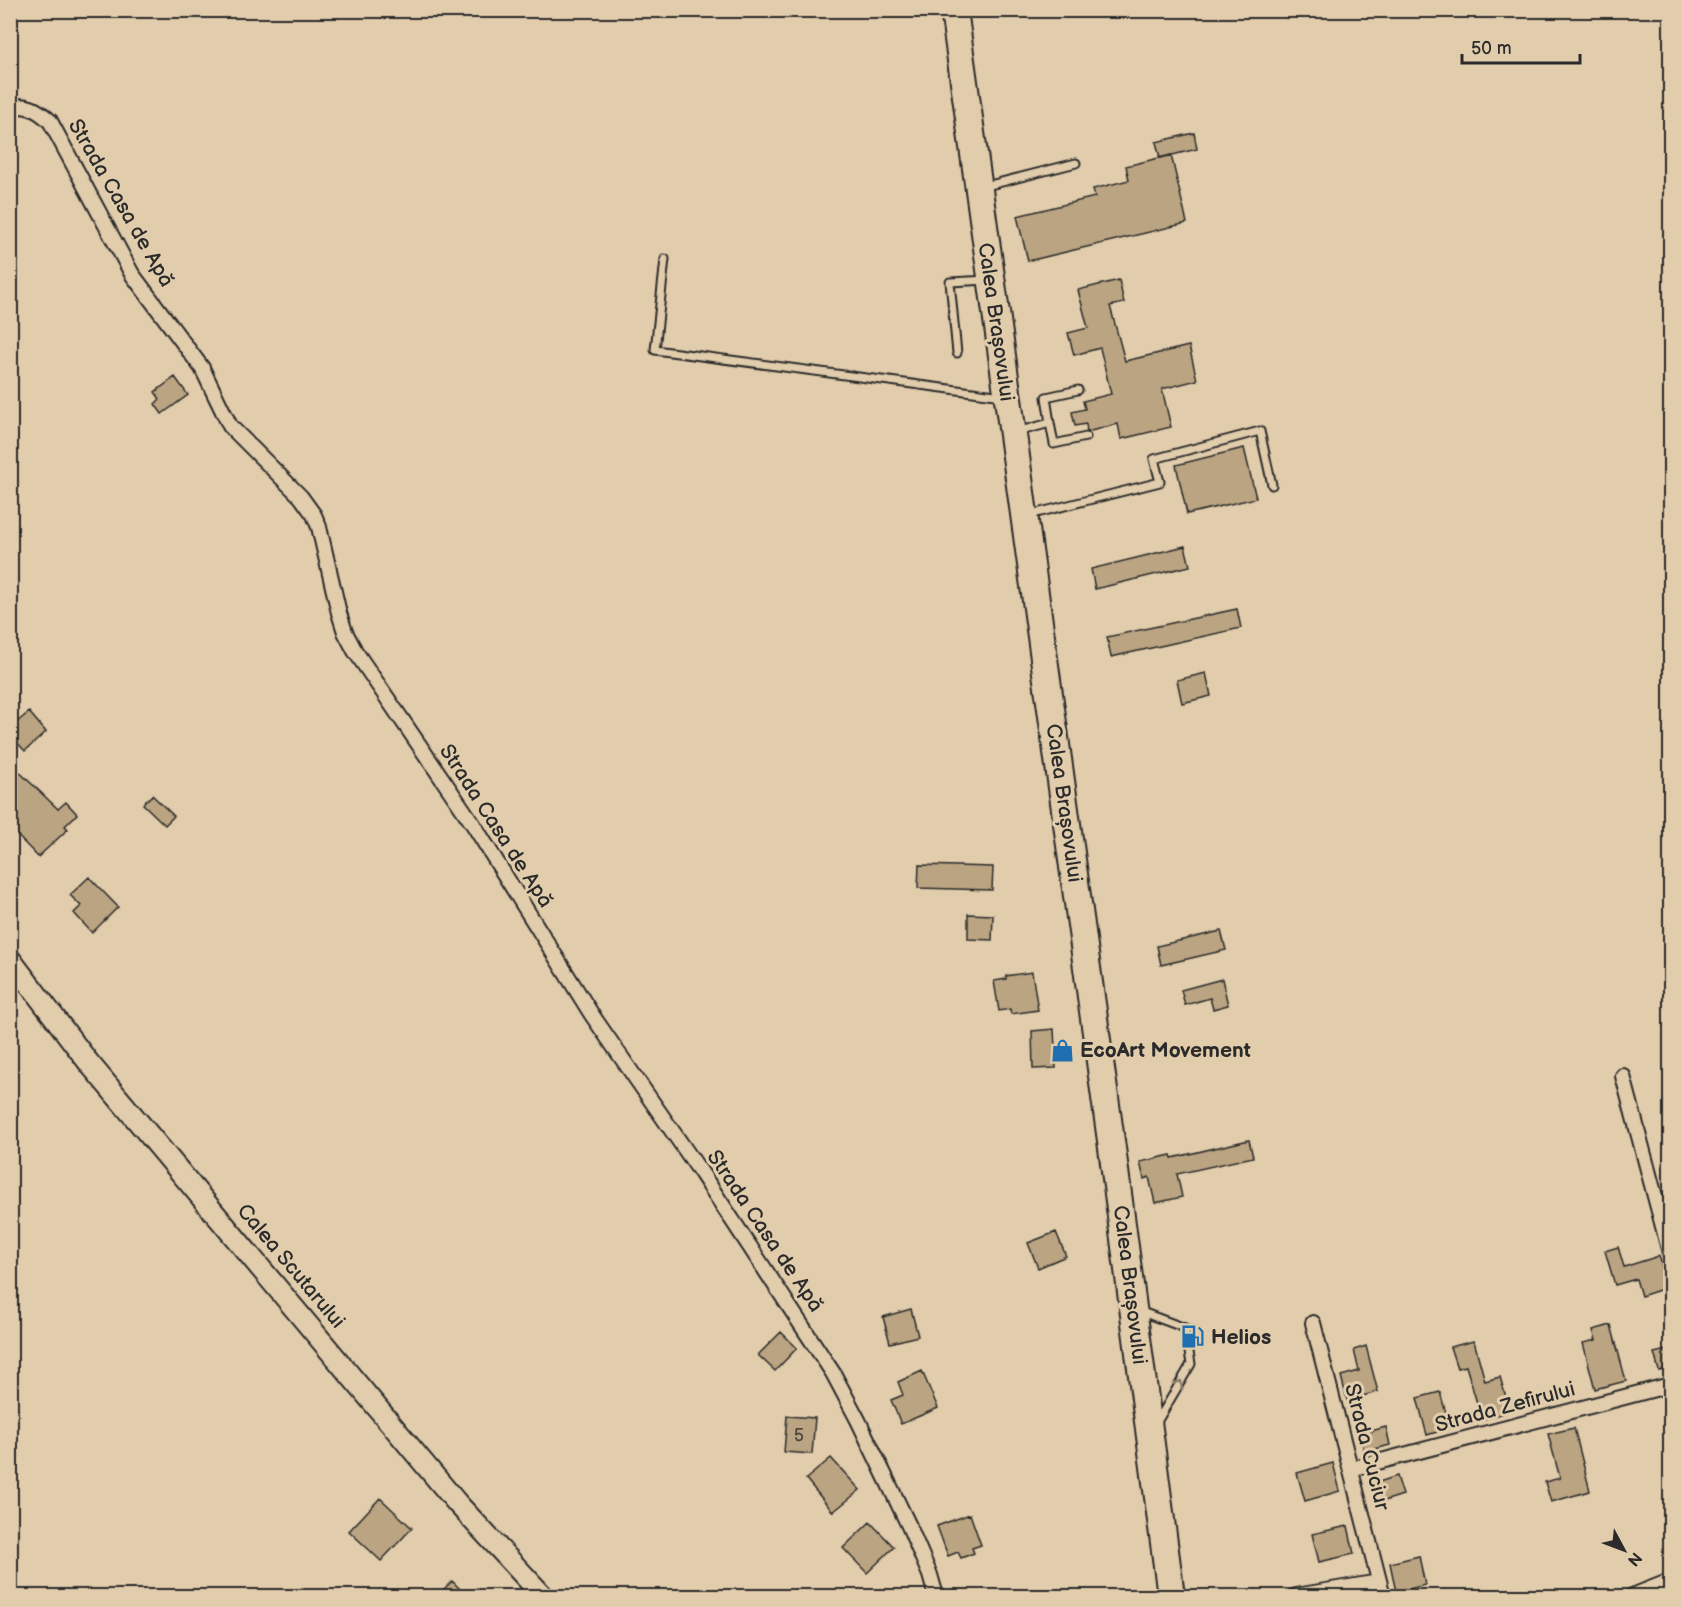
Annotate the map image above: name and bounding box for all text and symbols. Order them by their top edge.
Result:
scale bar [1462,27,1580,65]
text: 50 m [1471,38,1512,59]
street label: Strada Casa de Apă [63,115,179,291]
street label: Calea Brașovului [972,241,1020,403]
street label: Calea Brașovului [1040,722,1088,884]
street label: Strada Casa de Apă [434,740,558,912]
shop icon: EcoArt Movement [1049,1037,1075,1063]
place label: EcoArt Movement [1080,1038,1251,1063]
street label: Strada Casa de Apă [702,1145,828,1317]
street label: Calea Scutarului [232,1199,350,1333]
street label: Calea Brașovului [1108,1204,1152,1366]
fuel station icon: Helios [1180,1324,1206,1350]
place label: Helios [1211,1325,1271,1350]
street label: Strada Zefirului [1432,1376,1578,1438]
one-way arrow [1172,1380,1184,1390]
street label: Strada Cuciur [1339,1381,1395,1513]
house number: 5 [794,1425,804,1446]
north arrow [1594,1520,1654,1580]
text: N [1623,1548,1645,1570]

